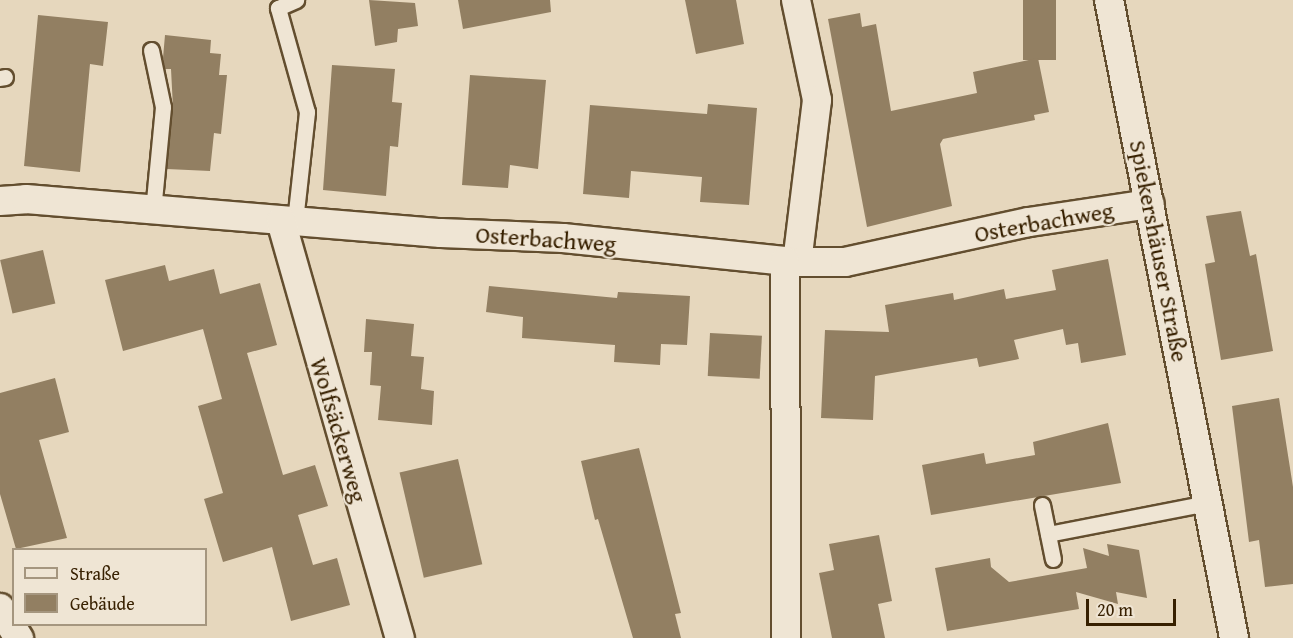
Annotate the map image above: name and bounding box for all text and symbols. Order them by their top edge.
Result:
street label: Spiekershäuser Straße [1123,138,1195,364]
street label: Osterbachweg [972,196,1116,248]
street label: Osterbachweg [475,220,617,258]
street label: Wolfsäckerweg [304,354,374,506]
legend [12,548,207,626]
text: Straße [70,560,120,587]
scale bar [1089,587,1179,625]
text: Gebäude [70,590,135,617]
text: 20 m [1097,596,1133,623]

